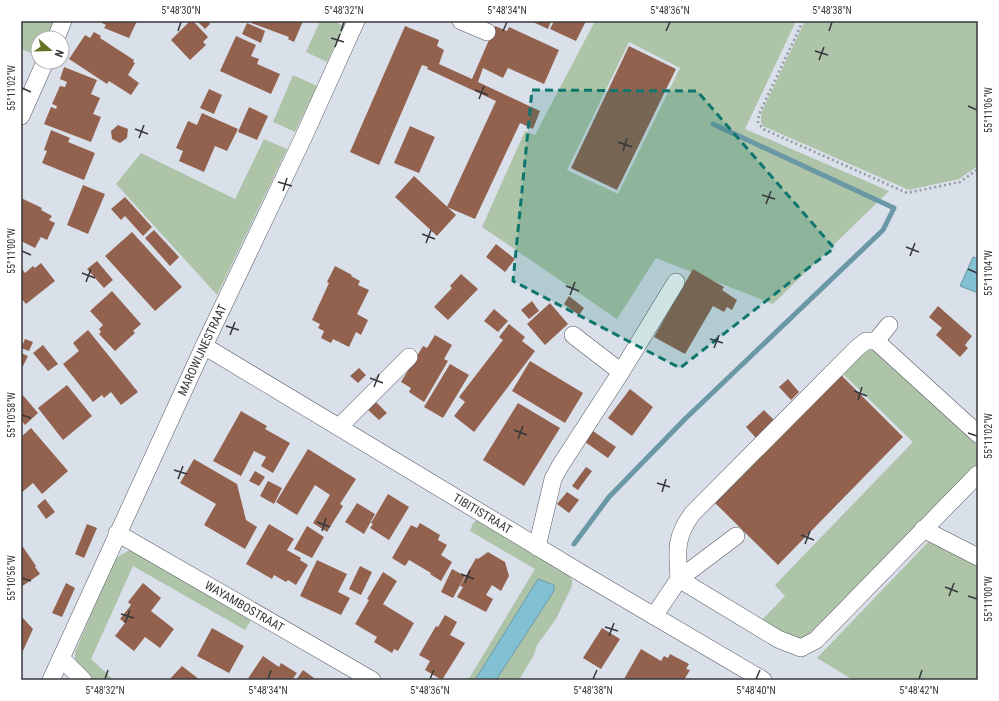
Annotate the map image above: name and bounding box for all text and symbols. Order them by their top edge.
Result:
text: 5°48'30"N [161,5,201,16]
text: 5°48'32"N [324,5,364,16]
text: 5°48'34"N [487,5,527,16]
text: 5°48'36"N [650,5,690,16]
text: 5°48'38"N [812,5,852,16]
north arrow [30,30,70,70]
text: N [52,48,66,59]
text: 55°11'02"W [6,65,17,111]
text: 55°11'06"W [983,87,994,133]
text: 55°11'00"W [6,228,17,274]
text: 55°11'04"W [983,250,994,296]
street label: MAROWIJNESTRAAT [175,302,230,398]
text: 55°10'58"W [6,392,17,438]
text: 55°11'02"W [983,413,994,459]
street label: TIBITISTRAAT [450,491,514,537]
text: 55°10'56"W [6,555,17,601]
text: 55°11'00"W [983,576,994,622]
street label: WAYAMBOSTRAAT [202,578,286,635]
text: 5°48'32"N [85,685,125,696]
text: 5°48'34"N [248,685,288,696]
text: 5°48'36"N [410,685,450,696]
text: 5°48'38"N [573,685,613,696]
text: 5°48'40"N [736,685,776,696]
text: 5°48'42"N [899,685,939,696]

